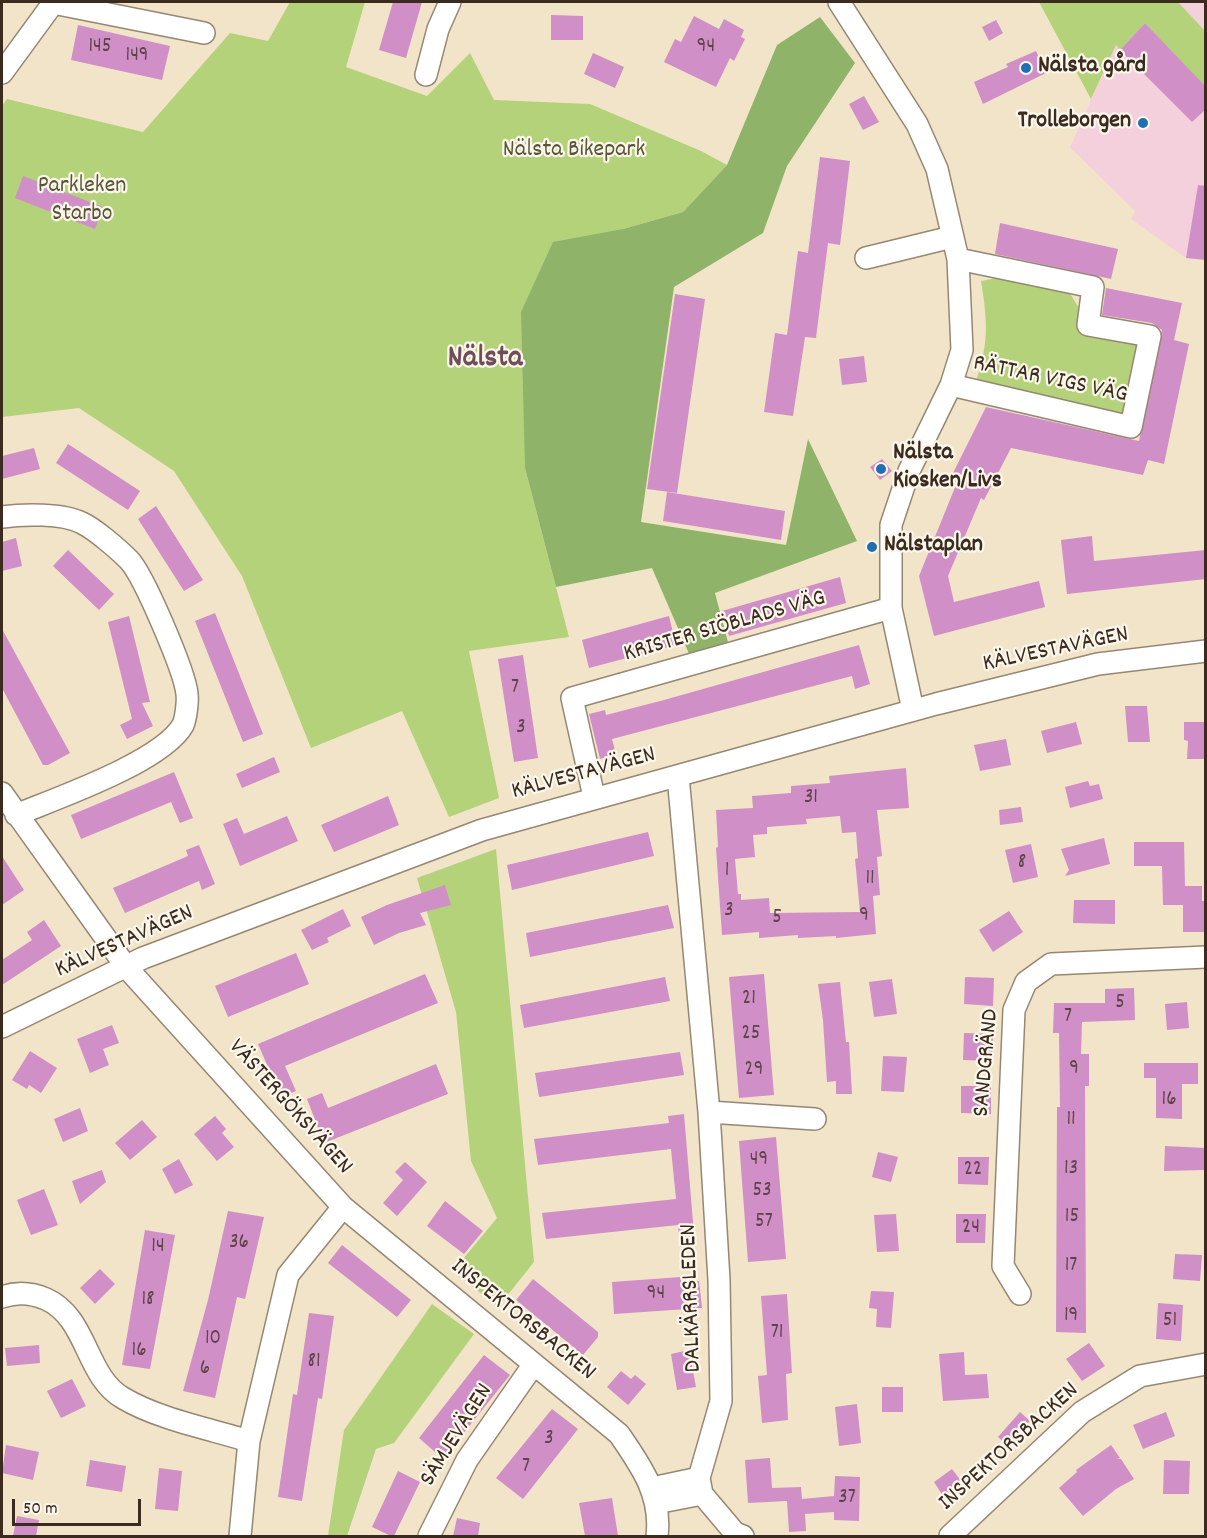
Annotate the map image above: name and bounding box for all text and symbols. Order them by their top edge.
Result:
house number: 145 [88,35,112,61]
house number: 94 [697,35,715,61]
house number: 149 [126,44,148,70]
place label: Nälsta gård [1038,54,1146,82]
marker: Nälsta gård [1019,61,1033,75]
place label: Trolleborgen [1018,109,1131,137]
marker: Trolleborgen [1136,116,1150,130]
park label: Nälsta Bikepark [503,138,645,166]
park label: Parkleken Starbo [38,174,126,230]
district label: Nälsta [448,343,522,379]
street label: RÄTTAR VIGS VÄG [970,351,1130,411]
place label: Nälsta Kiosken/Livs [893,441,1002,497]
marker: Nälsta Kiosken/Livs [874,462,888,476]
place label: Nälstaplan [884,533,983,561]
marker: Nälstaplan [865,540,879,554]
street label: KRISTER SIÖBLADS VÄG [621,585,829,671]
street label: KÄLVESTAVÄGEN [981,622,1131,680]
house number: 7 [511,676,519,702]
house number: 3 [516,716,526,742]
street label: KÄLVESTAVÄGEN [509,742,659,808]
house number: 31 [804,786,818,812]
house number: 8 [1018,851,1026,877]
house number: 1 [725,859,729,885]
house number: 11 [865,867,875,893]
house number: 3 [724,899,734,925]
street label: KÄLVESTAVÄGEN [52,900,198,986]
house number: 9 [859,904,869,930]
house number: 5 [772,906,782,932]
house number: 21 [742,987,756,1013]
house number: 5 [1115,991,1125,1017]
house number: 7 [1064,1005,1072,1031]
street label: SANDGRÄND [969,1008,1007,1118]
house number: 25 [742,1022,760,1048]
street label: VÄSTERGÖKSVÄGEN [221,1034,357,1182]
house number: 9 [1069,1057,1079,1083]
house number: 29 [745,1058,763,1084]
house number: 16 [1162,1088,1176,1114]
house number: 11 [1066,1108,1076,1134]
house number: 49 [750,1148,768,1174]
house number: 13 [1064,1157,1078,1183]
house number: 22 [964,1158,982,1184]
house number: 53 [752,1179,772,1205]
house number: 15 [1065,1205,1079,1231]
house number: 57 [755,1210,773,1236]
house number: 24 [962,1216,980,1242]
street label: DALKÄRRSLEDEN [676,1223,710,1373]
house number: 36 [229,1231,249,1257]
house number: 14 [151,1235,165,1261]
street label: INSPEKTORSBACKEN [444,1254,600,1388]
house number: 17 [1065,1254,1077,1280]
house number: 94 [647,1282,665,1308]
house number: 18 [141,1288,155,1314]
house number: 19 [1064,1304,1078,1330]
house number: 51 [1163,1309,1177,1335]
house number: 71 [771,1321,783,1347]
house number: 10 [205,1327,221,1353]
house number: 16 [132,1339,146,1365]
house number: 81 [307,1350,321,1376]
house number: 6 [200,1357,210,1383]
street label: INSPEKTORSBACKEN [934,1378,1086,1518]
street label: SÄMJEVÄGEN [415,1379,501,1493]
house number: 3 [544,1427,554,1453]
house number: 7 [522,1455,530,1481]
house number: 37 [838,1486,856,1512]
scale bar [15,1487,144,1525]
text: 50 m [23,1497,58,1522]

